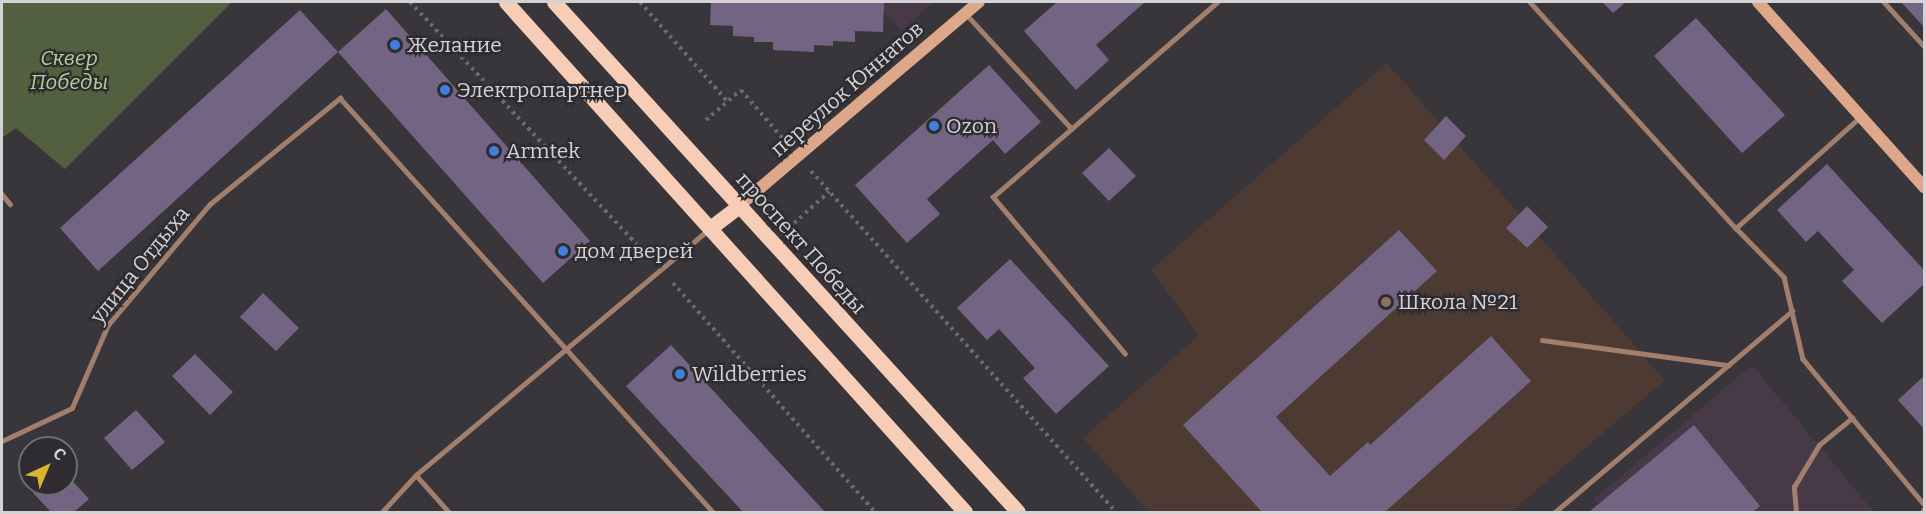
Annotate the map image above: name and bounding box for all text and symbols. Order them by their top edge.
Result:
street label: переулок Юннатов [766,16,928,162]
place label: Желание [407,32,502,58]
marker: Желание [388,38,402,52]
park label: Сквер Победы [30,45,108,95]
place label: Электропартнер [457,77,627,103]
marker: Электропартнер [438,83,452,97]
place label: Ozon [946,113,997,139]
marker: Ozon [927,119,941,133]
place label: Armtek [506,138,580,164]
marker: Armtek [487,144,501,158]
street label: проспект Победы [731,167,871,319]
street label: улица Отдыха [85,201,195,329]
place label: дом дверей [575,238,693,264]
marker: дом дверей [556,244,570,258]
place label: Школа №21 [1398,289,1518,315]
marker: Школа №21 [1379,295,1393,309]
place label: Wildberries [692,361,807,387]
marker: Wildberries [673,367,687,381]
north arrow [18,436,78,496]
text: С [49,444,70,464]

